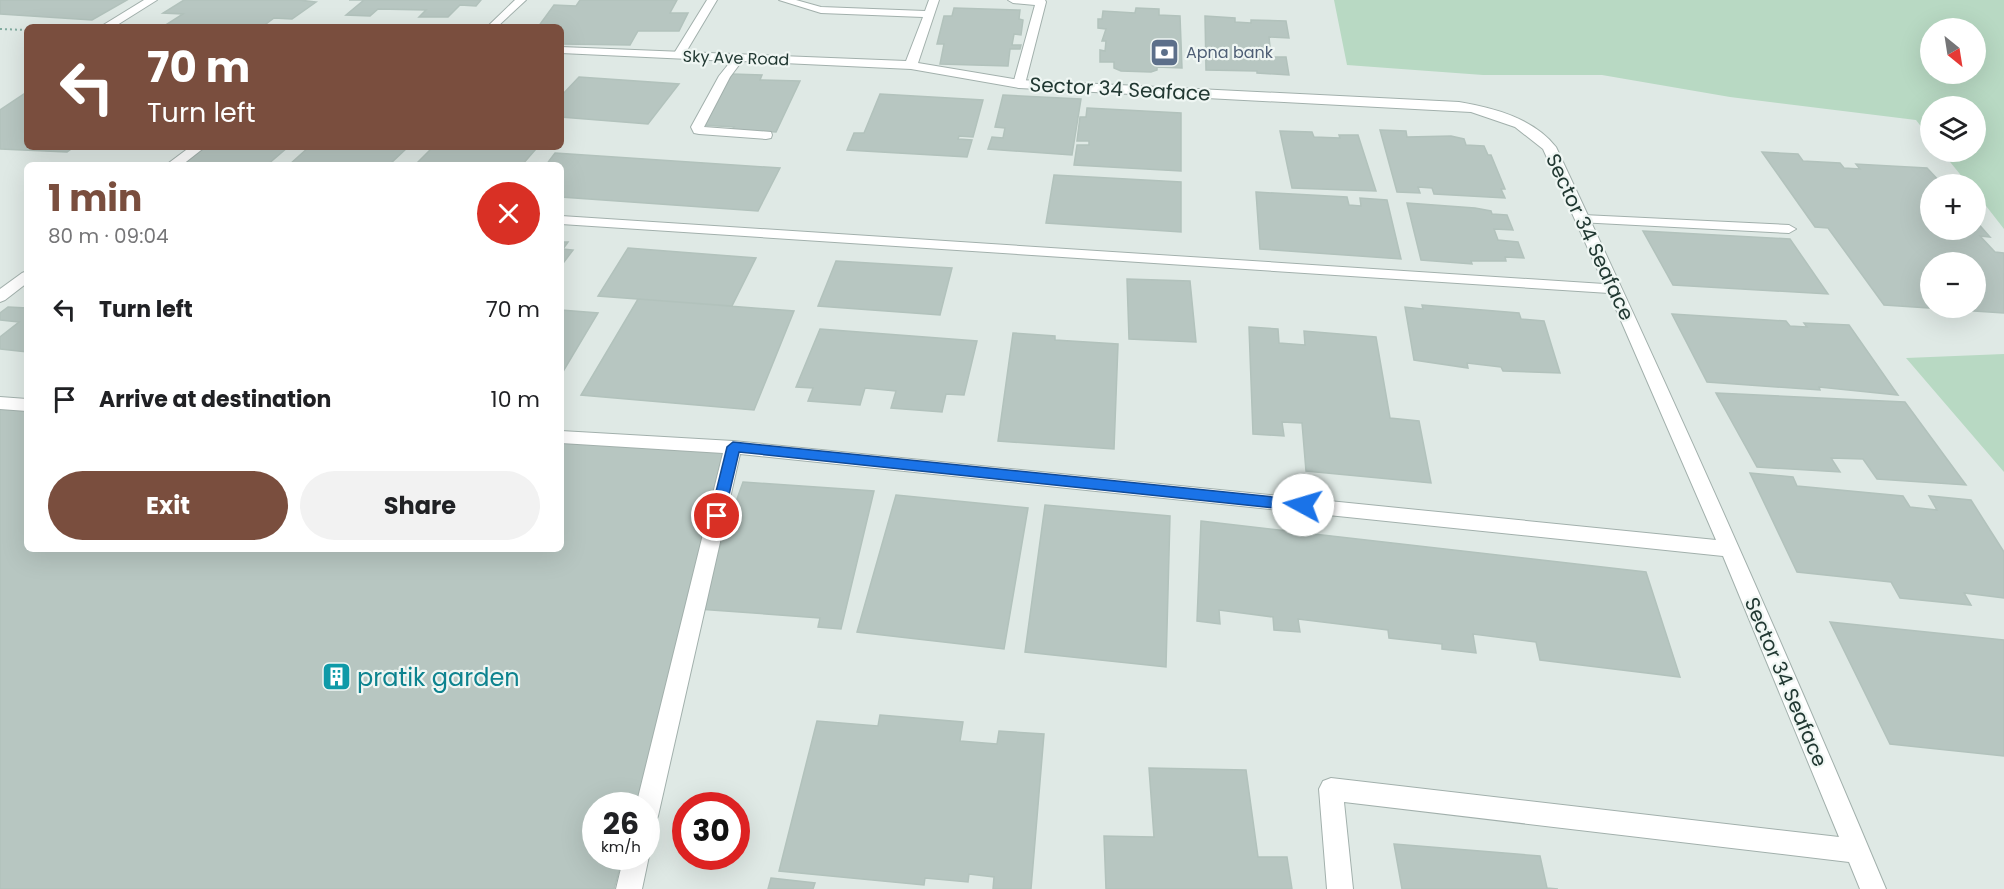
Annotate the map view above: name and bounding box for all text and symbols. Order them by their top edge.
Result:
north arrow [1920,18,1986,84]
map controls [1920,18,1986,318]
bank icon: Apna bank [1149,36,1181,68]
text: 70 m [147,38,250,97]
place label: Apna bank [1186,41,1274,64]
street label: Sky Ave Road [682,45,790,71]
icon: left [48,48,126,126]
street label: Sector 34 Seaface [1029,70,1211,108]
text: Turn left [147,94,256,131]
button: layers [1920,96,1986,162]
street label: Sector 34 Seaface [1539,149,1641,325]
text: 1 min [48,173,142,224]
button: + [1920,174,1986,240]
button: close [477,182,540,245]
text: 80 m · 09:04 [48,222,169,250]
button: − [1920,252,1986,318]
icon: left [48,293,81,326]
text: Turn left [99,294,193,325]
text: 70 m [486,294,540,325]
icon: arrive [48,383,81,416]
text: Arrive at destination [99,384,331,415]
text: 10 m [491,384,540,415]
button: Exit [48,471,288,540]
button: Share [300,471,540,540]
position arrow [1271,473,1335,537]
pin [691,490,742,541]
icon: arrive [700,499,733,532]
street label: Sector 34 Seaface [1738,593,1834,771]
building icon: pratik garden [320,661,352,693]
place label: pratik garden [357,661,520,694]
speed limit sign: 30 [672,792,750,870]
text: 26 [603,802,639,845]
text: km/h [601,836,641,857]

